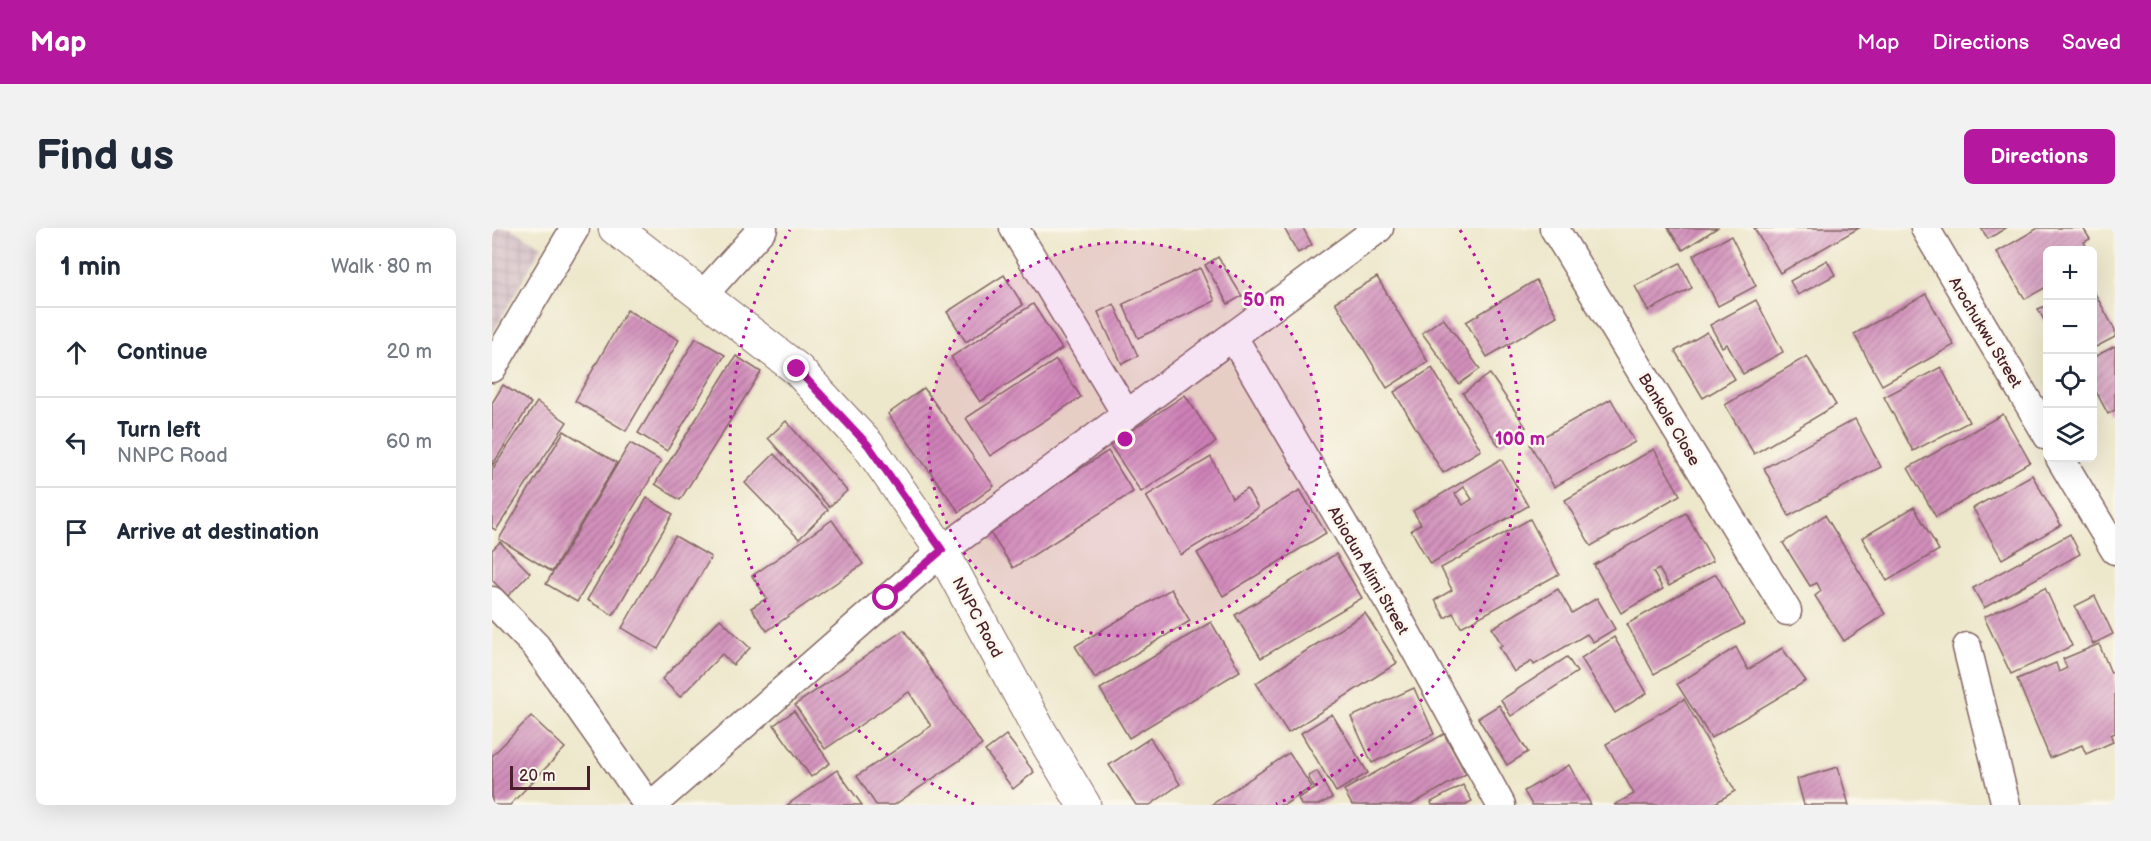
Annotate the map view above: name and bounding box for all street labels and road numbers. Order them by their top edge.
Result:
street label: Arochukwu Street [1944,274,2025,392]
street label: Bankole Close [1634,370,1704,470]
street label: Abiodun Alimi Street [1323,503,1412,638]
street label: NNPC Road [948,574,1006,661]

